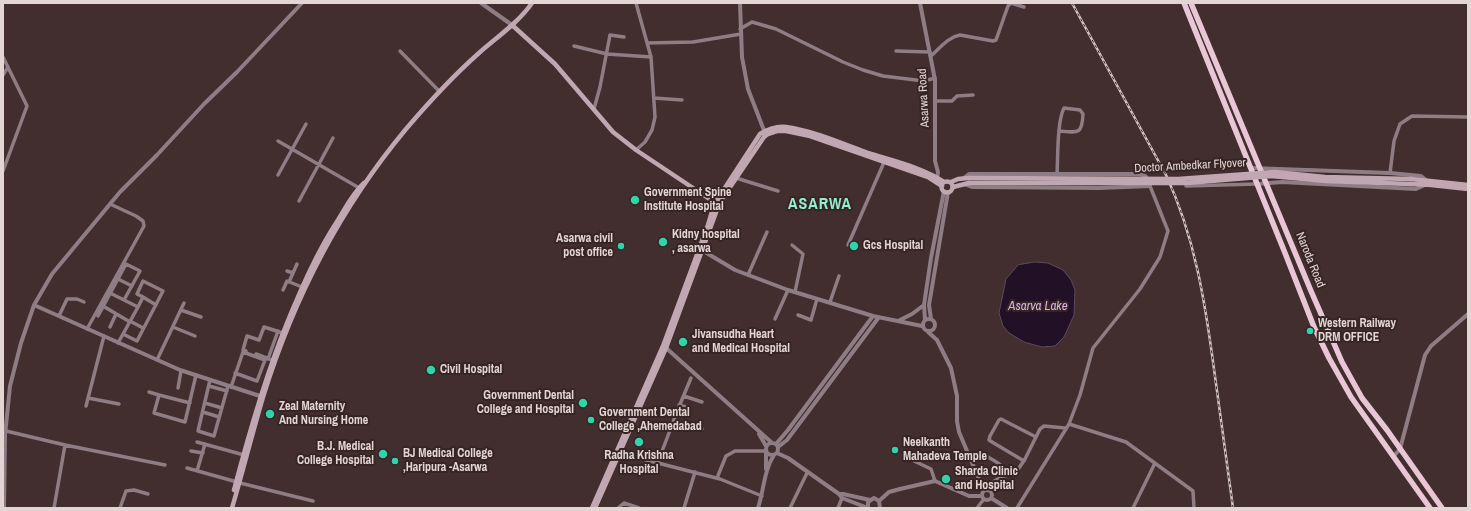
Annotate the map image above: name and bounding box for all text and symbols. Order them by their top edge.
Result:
street label: Asarwa Road [915,68,933,128]
street label: Doctor Ambedkar Flyover [1134,156,1246,176]
place label: Government Spine Institute Hospital [644,186,731,214]
marker: Government Spine Institute Hospital [629,194,641,206]
district label: ASARWA [788,195,852,215]
place label: Kidny hospital , asarwa [672,228,740,256]
street label: Naroda Road [1292,230,1328,290]
place label: Asarwa civil post office [556,232,613,260]
marker: Kidny hospital , asarwa [657,236,669,248]
place label: Gcs Hospital [863,239,923,253]
marker: Gcs Hospital [848,240,860,252]
marker: Asarwa civil post office [616,241,626,251]
water label: Asarva Lake [1008,299,1068,315]
place label: Western Railway DRM OFFICE [1318,317,1396,345]
marker: Western Railway DRM OFFICE [1305,326,1315,336]
place label: Jivansudha Heart and Medical Hospital [692,328,790,356]
marker: Jivansudha Heart and Medical Hospital [677,336,689,348]
place label: Civil Hospital [440,363,502,377]
marker: Civil Hospital [425,364,437,376]
place label: Government Dental College and Hospital [477,389,574,417]
marker: Government Dental College and Hospital [577,397,589,409]
place label: Zeal Maternity And Nursing Home [279,400,368,428]
place label: Government Dental College ,Ahemedabad [599,406,702,434]
marker: Zeal Maternity And Nursing Home [264,408,276,420]
marker: Government Dental College ,Ahemedabad [586,415,596,425]
marker: Radha Krishna Hospital [633,436,645,448]
place label: Neelkanth Mahadeva Temple [903,436,987,464]
place label: B.J. Medical College Hospital [297,440,374,468]
marker: Neelkanth Mahadeva Temple [890,445,900,455]
place label: BJ Medical College ,Haripura -Asarwa [403,447,493,475]
marker: B.J. Medical College Hospital [377,448,389,460]
place label: Radha Krishna Hospital [604,449,674,477]
marker: BJ Medical College ,Haripura -Asarwa [390,456,400,466]
place label: Sharda Clinic and Hospital [955,465,1018,493]
marker: Sharda Clinic and Hospital [940,473,952,485]

